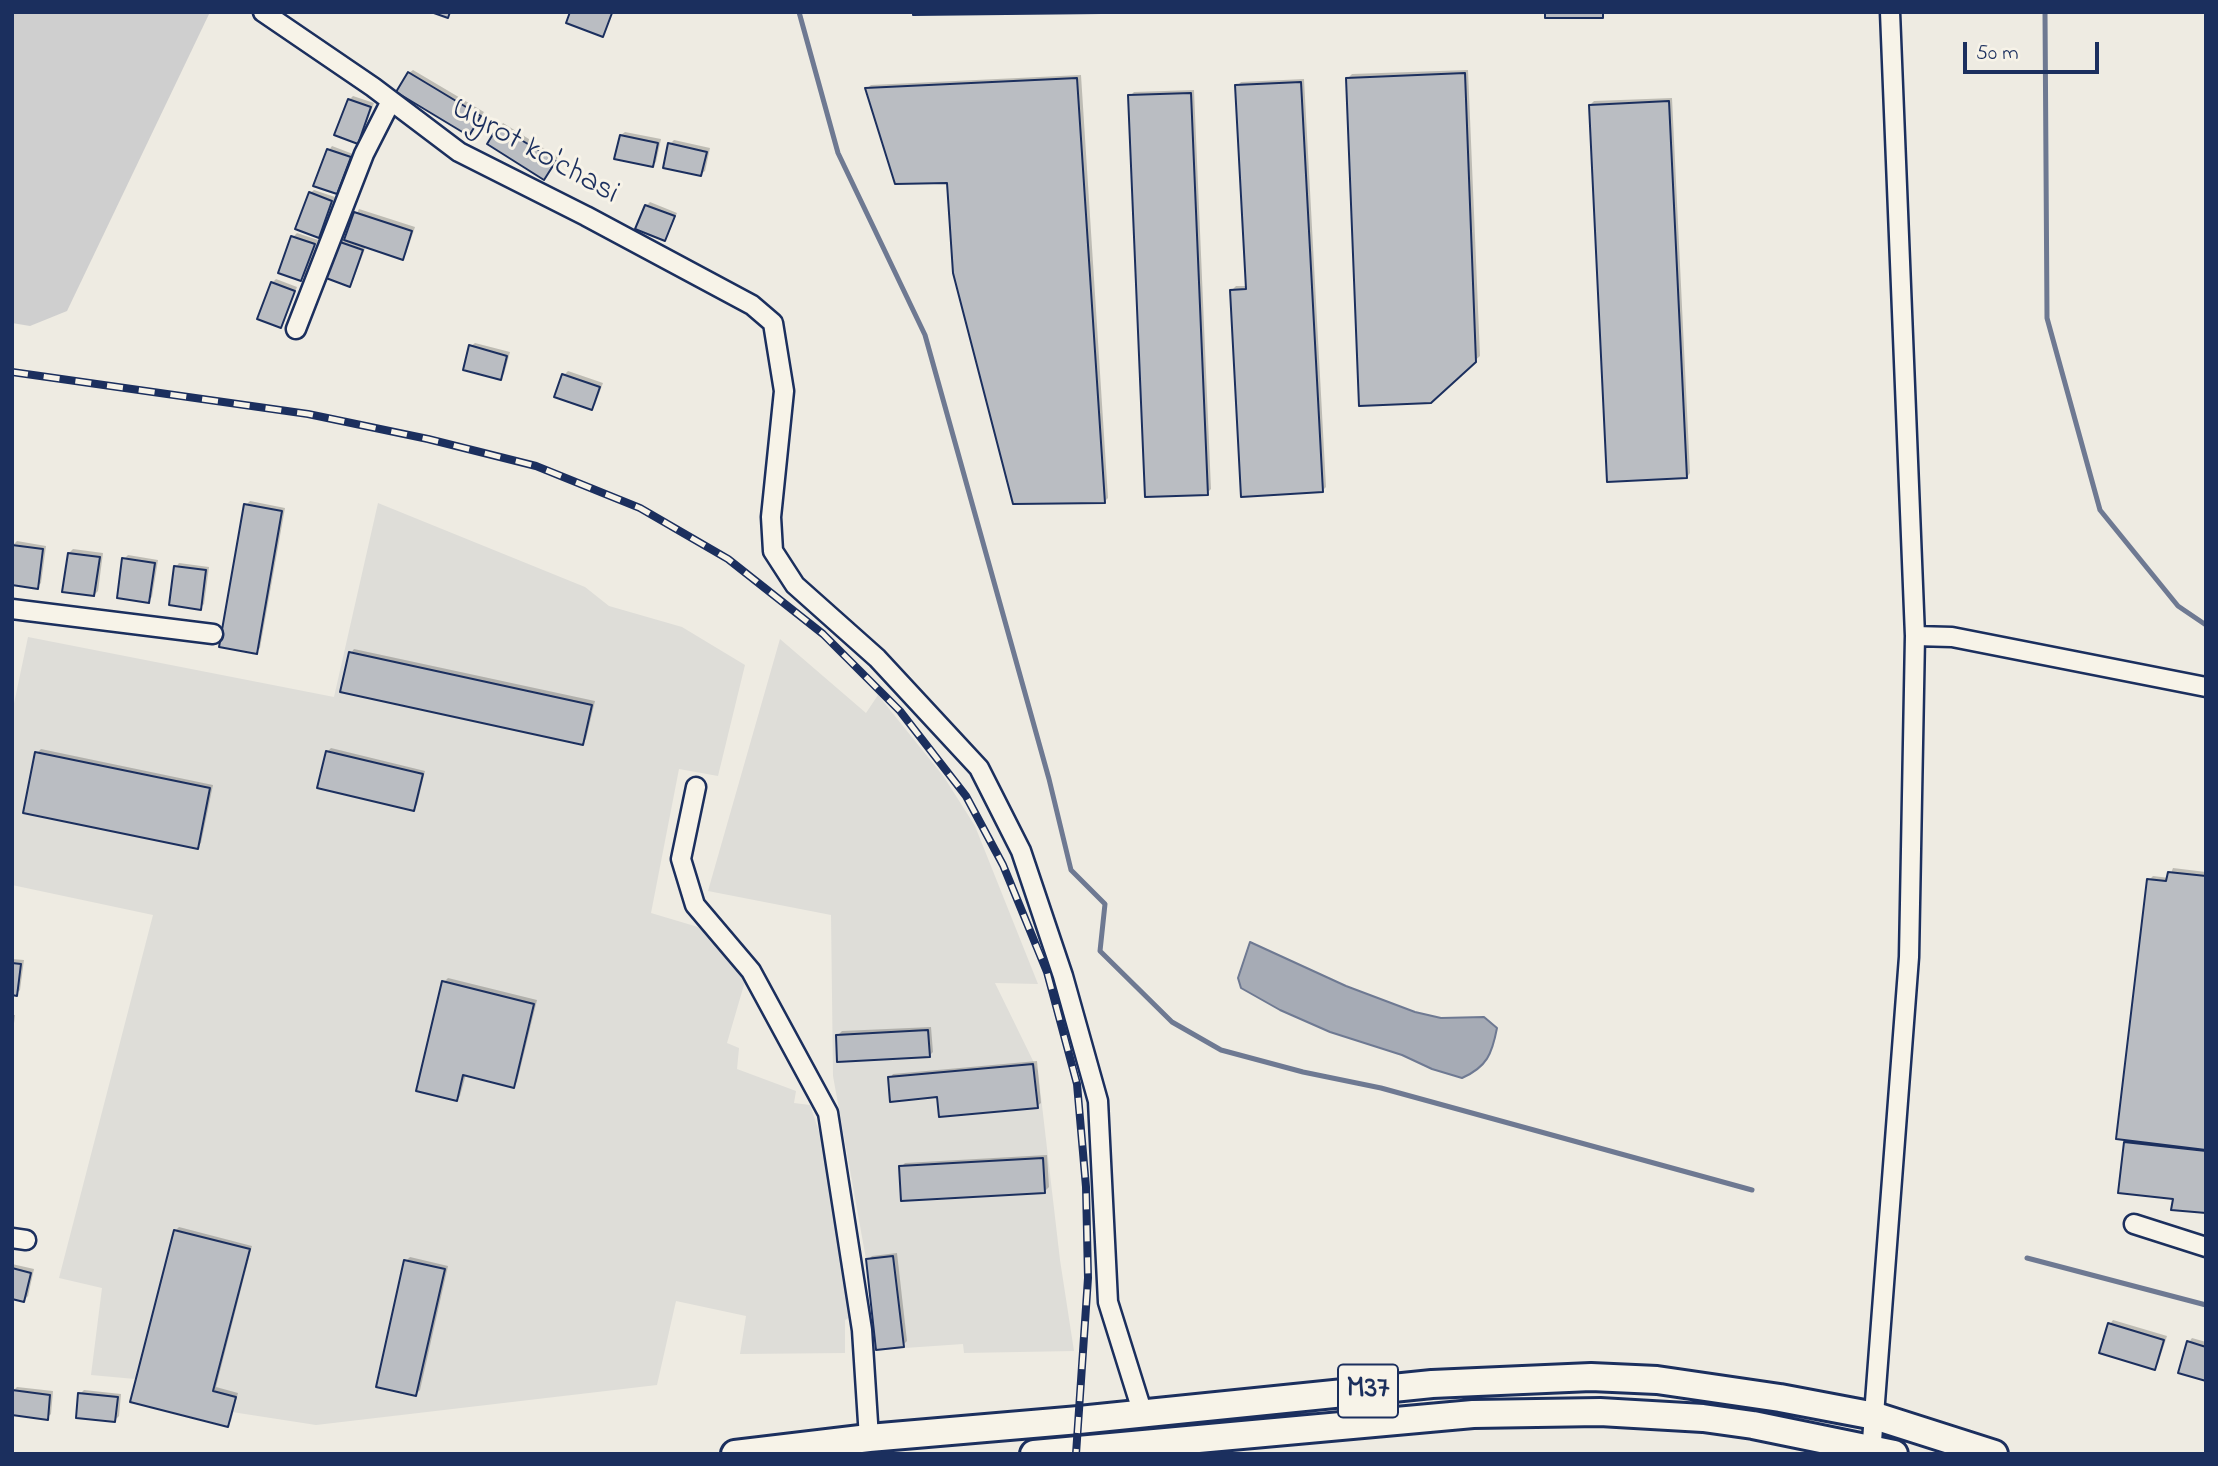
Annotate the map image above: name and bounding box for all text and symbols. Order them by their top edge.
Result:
scale bar [1966,28,2102,72]
text: 50 m [1976,39,2019,69]
street label: Uyrot ko'chasi [443,91,625,215]
road number: M37 [1338,1364,1398,1418]

